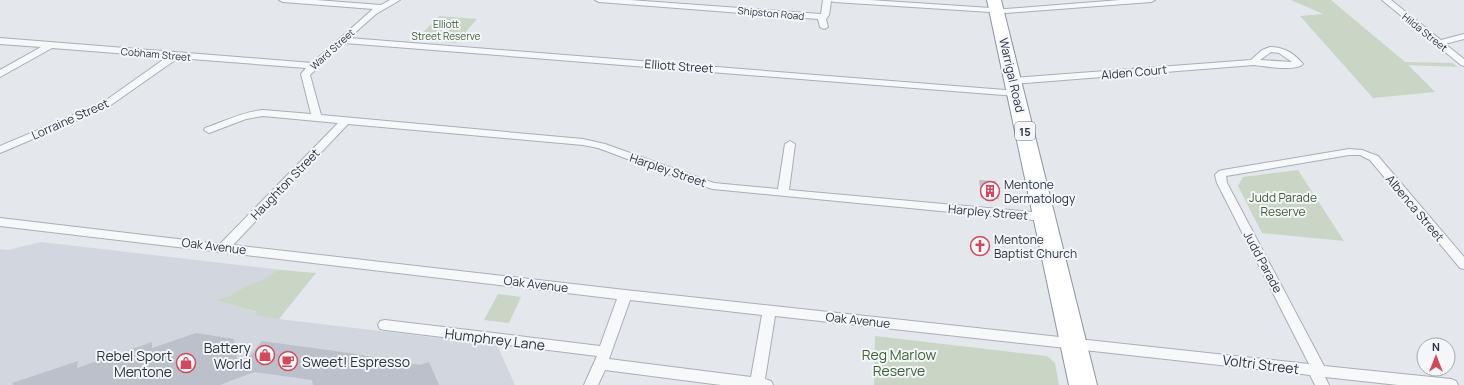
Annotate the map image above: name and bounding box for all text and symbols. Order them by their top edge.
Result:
street label: Shipston Road [737,3,805,23]
street label: Hilda Street [1399,9,1451,55]
park label: Elliott Street Reserve [412,17,481,43]
street label: Ward Street [307,25,357,73]
street label: Warrigal Road [995,36,1029,114]
street label: Cobham Street [120,44,192,64]
street label: Elliott Street [644,55,714,77]
street label: Alden Court [1100,61,1168,83]
street label: Lorraine Street [29,94,111,144]
road number: 15 [1015,122,1035,140]
street label: Haughton Street [247,145,323,223]
street label: Harpley Street [627,149,709,191]
street label: Albenca Street [1382,171,1448,245]
place label: Mentone Dermatology [1004,176,1076,207]
building icon: Mentone Dermatology [979,180,1001,202]
park label: Judd Parade Reserve [1249,189,1317,220]
street label: Harpley Street [947,200,1029,224]
street label: Judd Parade [1240,228,1286,296]
place label: Mentone Baptist Church [994,231,1077,262]
street label: Oak Avenue [181,234,247,258]
church icon: Mentone Baptist Church [969,235,991,257]
street label: Oak Avenue [503,272,569,296]
street label: Oak Avenue [825,308,891,332]
street label: Humphrey Lane [444,323,546,355]
north arrow [1416,337,1456,377]
place label: Battery World [204,338,252,373]
text: N [1432,339,1440,354]
shop icon: Battery World [254,344,276,366]
park label: Reg Marlow Reserve [862,345,937,380]
place label: Rebel Sport Mentone [97,346,172,381]
cafe icon: Sweet! Espresso [277,350,299,372]
street label: Voltri Street [1222,350,1301,378]
shop icon: Rebel Sport Mentone [175,352,197,374]
place label: Sweet! Espresso [302,352,410,371]

